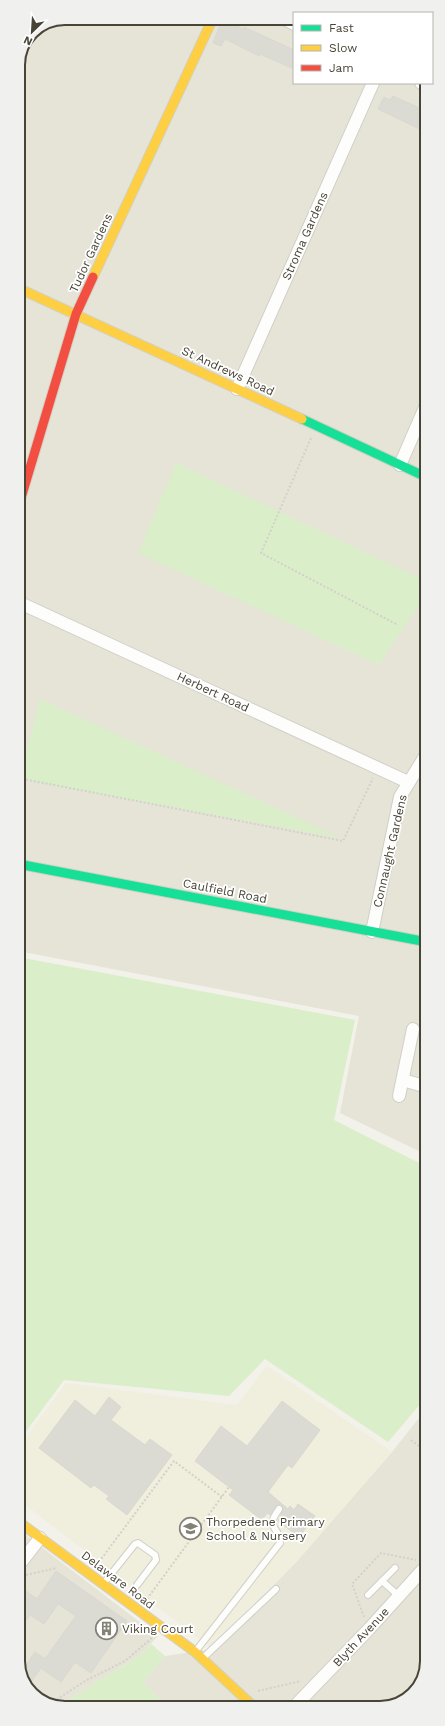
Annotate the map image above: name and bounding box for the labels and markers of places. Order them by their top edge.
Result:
place label: Thorpedene Primary School & Nursery [206,1515,325,1543]
school or university icon: Thorpedene Primary School & Nursery [178,1516,204,1542]
building icon: Viking Court [94,1616,120,1642]
place label: Viking Court [122,1622,193,1636]

